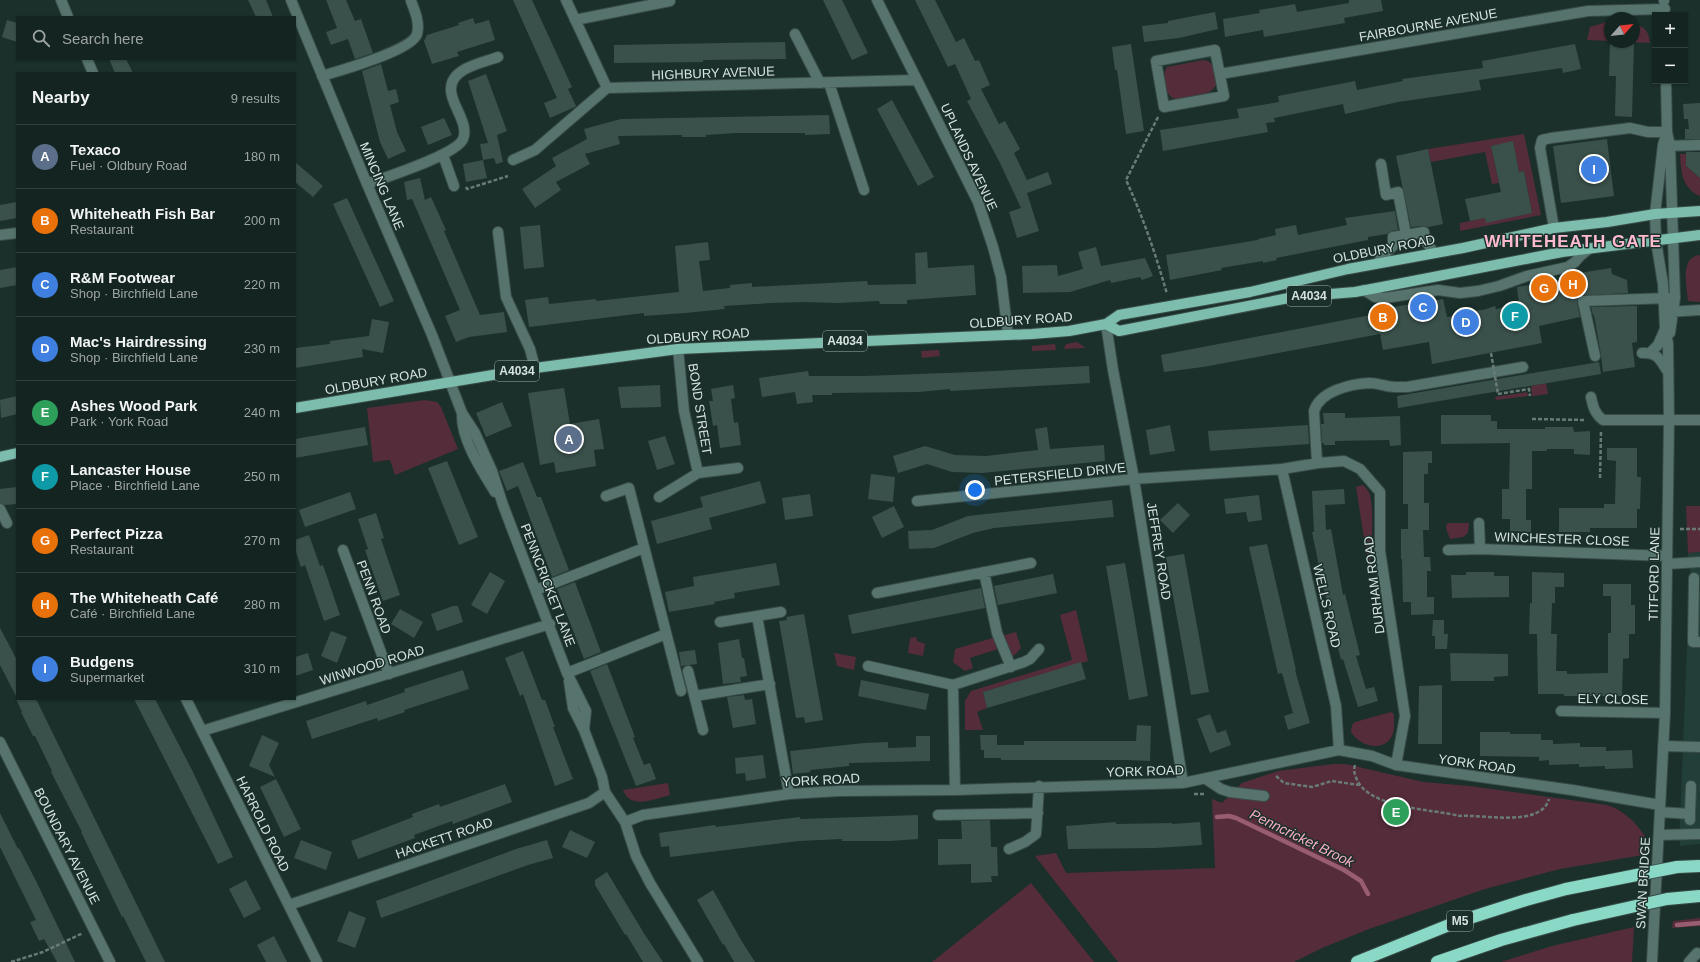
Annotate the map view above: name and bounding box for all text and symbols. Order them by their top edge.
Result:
street label: FAIRBOURNE AVENUE [1358,5,1499,45]
north arrow [1604,12,1640,48]
map controls [1652,12,1688,84]
button: + [1652,12,1688,48]
search box [16,16,296,60]
icon: search [30,27,52,49]
text: Search here [62,30,144,47]
button: − [1652,48,1688,84]
street label: HIGHBURY AVENUE [651,63,775,83]
text: Nearby [32,88,90,107]
text: 9 results [231,91,280,106]
street label: UPLANDS AVENUE [938,101,1001,213]
street label: MINCING LANE [357,140,407,232]
text: Texaco [70,141,121,158]
text: A [40,149,50,164]
text: 180 m [244,149,280,164]
pin: I [1581,154,1607,184]
text: Fuel · Oldbury Road [70,158,187,173]
text: Whiteheath Fish Bar [70,205,215,222]
text: B [40,213,50,228]
text: 200 m [244,213,280,228]
text: Restaurant [70,222,134,237]
street label: OLDBURY ROAD [1332,232,1436,266]
district label: WHITEHEATH GATE [1484,232,1662,251]
text: R&M Footwear [70,269,175,286]
pin: H [1560,269,1586,299]
pin: G [1531,273,1557,303]
text: C [40,277,50,292]
text: 220 m [244,277,280,292]
text: Shop · Birchfield Lane [70,286,198,301]
road number: A4034 [1287,286,1331,306]
pin: C [1410,292,1436,322]
pin: F [1502,301,1528,331]
pin: B [1370,302,1396,332]
pin: D [1453,307,1479,337]
street label: OLDBURY ROAD [969,309,1073,331]
street label: OLDBURY ROAD [646,325,750,347]
road number: A4034 [823,331,867,351]
text: Mac's Hairdressing [70,333,207,350]
text: D [40,341,50,356]
text: 230 m [244,341,280,356]
text: Shop · Birchfield Lane [70,350,198,365]
road number: A4034 [495,361,539,381]
street label: BOND STREET [685,362,715,456]
street label: OLDBURY ROAD [324,365,428,397]
text: Ashes Wood Park [70,397,197,414]
text: E [41,405,49,420]
text: 240 m [244,405,280,420]
text: Park · York Road [70,414,168,429]
pin: A [556,424,582,454]
street label: PETERSFIELD DRIVE [993,460,1127,488]
text: Lancaster House [70,461,191,478]
text: F [41,469,49,484]
text: 250 m [244,469,280,484]
text: Place · Birchfield Lane [70,478,200,493]
your location [965,480,985,500]
street label: JEFFREY ROAD [1144,501,1174,601]
street label: PENNCRICKET LANE [518,521,579,649]
text: Perfect Pizza [70,525,163,542]
street label: TITFORD LANE [1646,527,1662,621]
street label: WINCHESTER CLOSE [1494,529,1630,549]
text: G [40,533,50,548]
text: 270 m [244,533,280,548]
street label: DURHAM ROAD [1361,535,1387,635]
text: Restaurant [70,542,134,557]
street label: PENN ROAD [354,558,394,636]
street label: WELLS ROAD [1310,563,1344,649]
text: The Whiteheath Café [70,589,218,606]
text: H [40,597,50,612]
text: 280 m [244,597,280,612]
text: Café · Birchfield Lane [70,606,195,621]
street label: WINWOOD ROAD [318,642,426,688]
text: Budgens [70,653,134,670]
text: I [43,661,47,676]
text: 310 m [244,661,280,676]
text: Supermarket [70,670,144,685]
street label: ELY CLOSE [1577,691,1649,707]
street label: YORK ROAD [1437,751,1517,777]
street label: YORK ROAD [1106,762,1184,780]
street label: YORK ROAD [782,770,860,790]
street label: HARROLD ROAD [233,774,293,874]
street label: BOUNDARY AVENUE [31,785,103,907]
pin: E [1383,797,1409,827]
water label: Penncricket Brook [1247,806,1357,871]
street label: HACKETT ROAD [394,814,494,862]
street label: SWAN BRIDGE [1633,836,1653,929]
road number: M5 [1447,911,1473,931]

